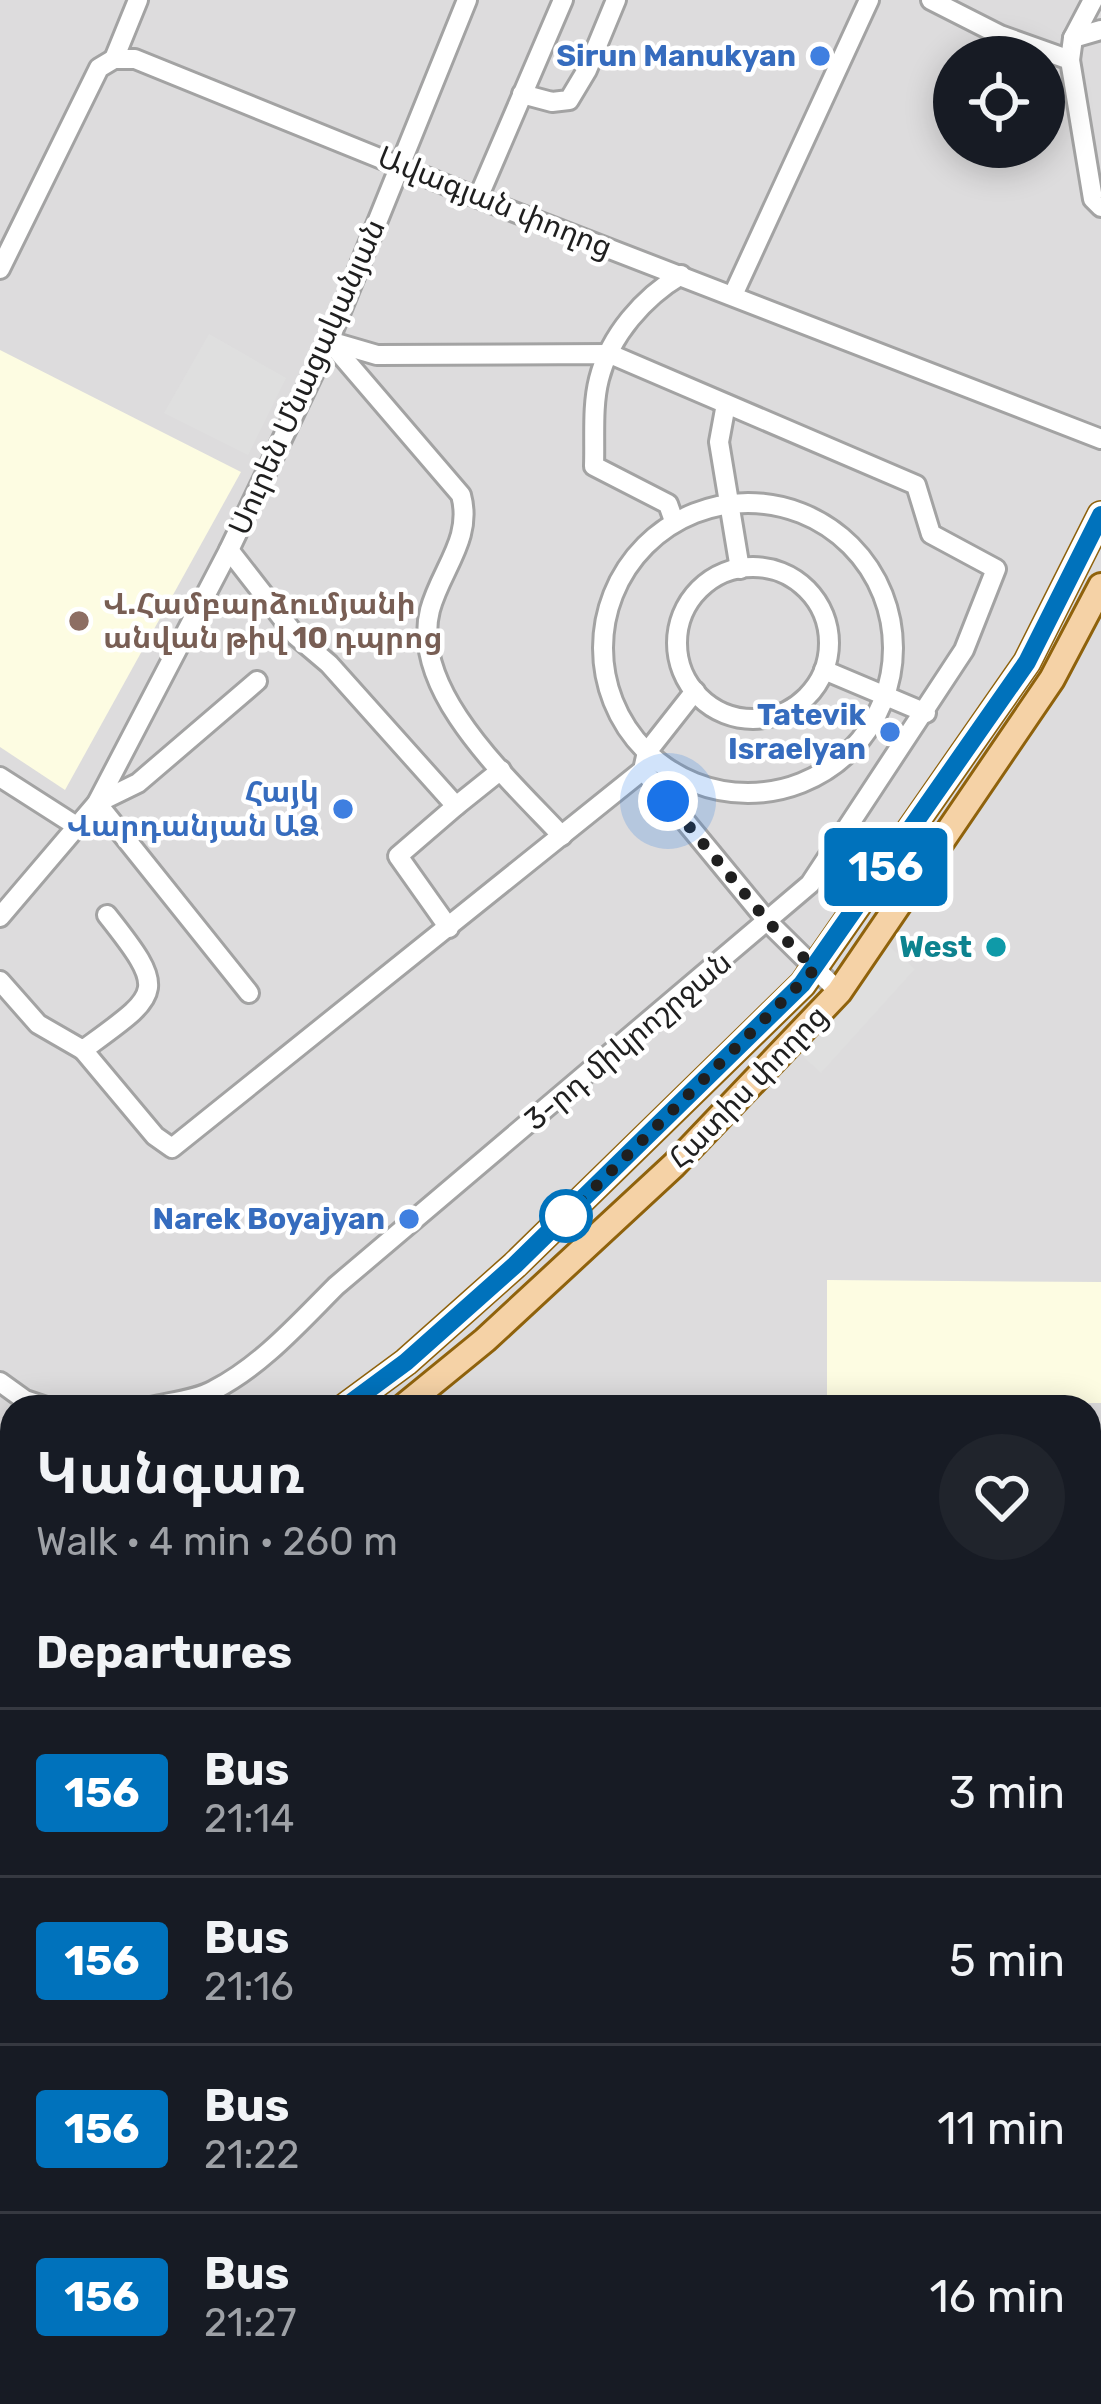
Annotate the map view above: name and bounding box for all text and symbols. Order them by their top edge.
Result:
map controls [933,36,1065,168]
button: locate [933,36,1065,168]
place label: Sirun Manukyan [556,38,796,74]
marker: Sirun Manukyan [807,43,833,69]
street label: Ավագյան փողոց [373,139,617,265]
street label: Սուրեն Մնացականյան [221,214,393,540]
place label: Վ.Համբարձումյանի անվան թիվ 10 դպրոց [103,586,442,656]
marker: Վ.Համբարձումյանի անվան թիվ 10 դպրոց [66,608,92,634]
place label: Tatevik Israelyan [728,697,866,767]
marker: Tatevik Israelyan [877,719,903,745]
your location [638,771,698,831]
place label: Հայկ Վարդանյան ԱՁ [67,774,319,844]
marker: Հայկ Վարդանյան ԱՁ [330,796,356,822]
line badge: 156 [817,828,955,906]
text: 156 [848,842,924,892]
place label: West [899,929,972,965]
marker: West [983,934,1009,960]
street label: 3-րդ միկրոշրջան [517,944,739,1138]
street label: Հատիս փողոց [661,998,835,1176]
unlabelled marker [541,1191,591,1241]
place label: Narek Boyajyan [153,1201,385,1237]
marker: Narek Boyajyan [396,1206,422,1232]
button: heart [939,1434,1065,1560]
text: Կանգառ [36,1440,304,1507]
text: Walk · 4 min · 260 m [36,1519,398,1565]
text: Departures [36,1626,292,1679]
text: Bus [204,1743,289,1796]
text: 3 min [949,1766,1065,1819]
text: 156 [64,1768,140,1818]
text: 21:14 [204,1796,294,1842]
text: Bus [204,1911,289,1964]
text: 5 min [949,1934,1065,1987]
text: 156 [64,1936,140,1986]
text: 21:16 [204,1964,294,2010]
text: Bus [204,2079,289,2132]
text: 11 min [937,2102,1065,2155]
text: 156 [64,2104,140,2154]
text: 21:22 [204,2132,299,2178]
text: Bus [204,2247,289,2300]
text: 16 min [929,2270,1065,2323]
text: 156 [64,2272,140,2322]
text: 21:27 [204,2300,296,2346]

